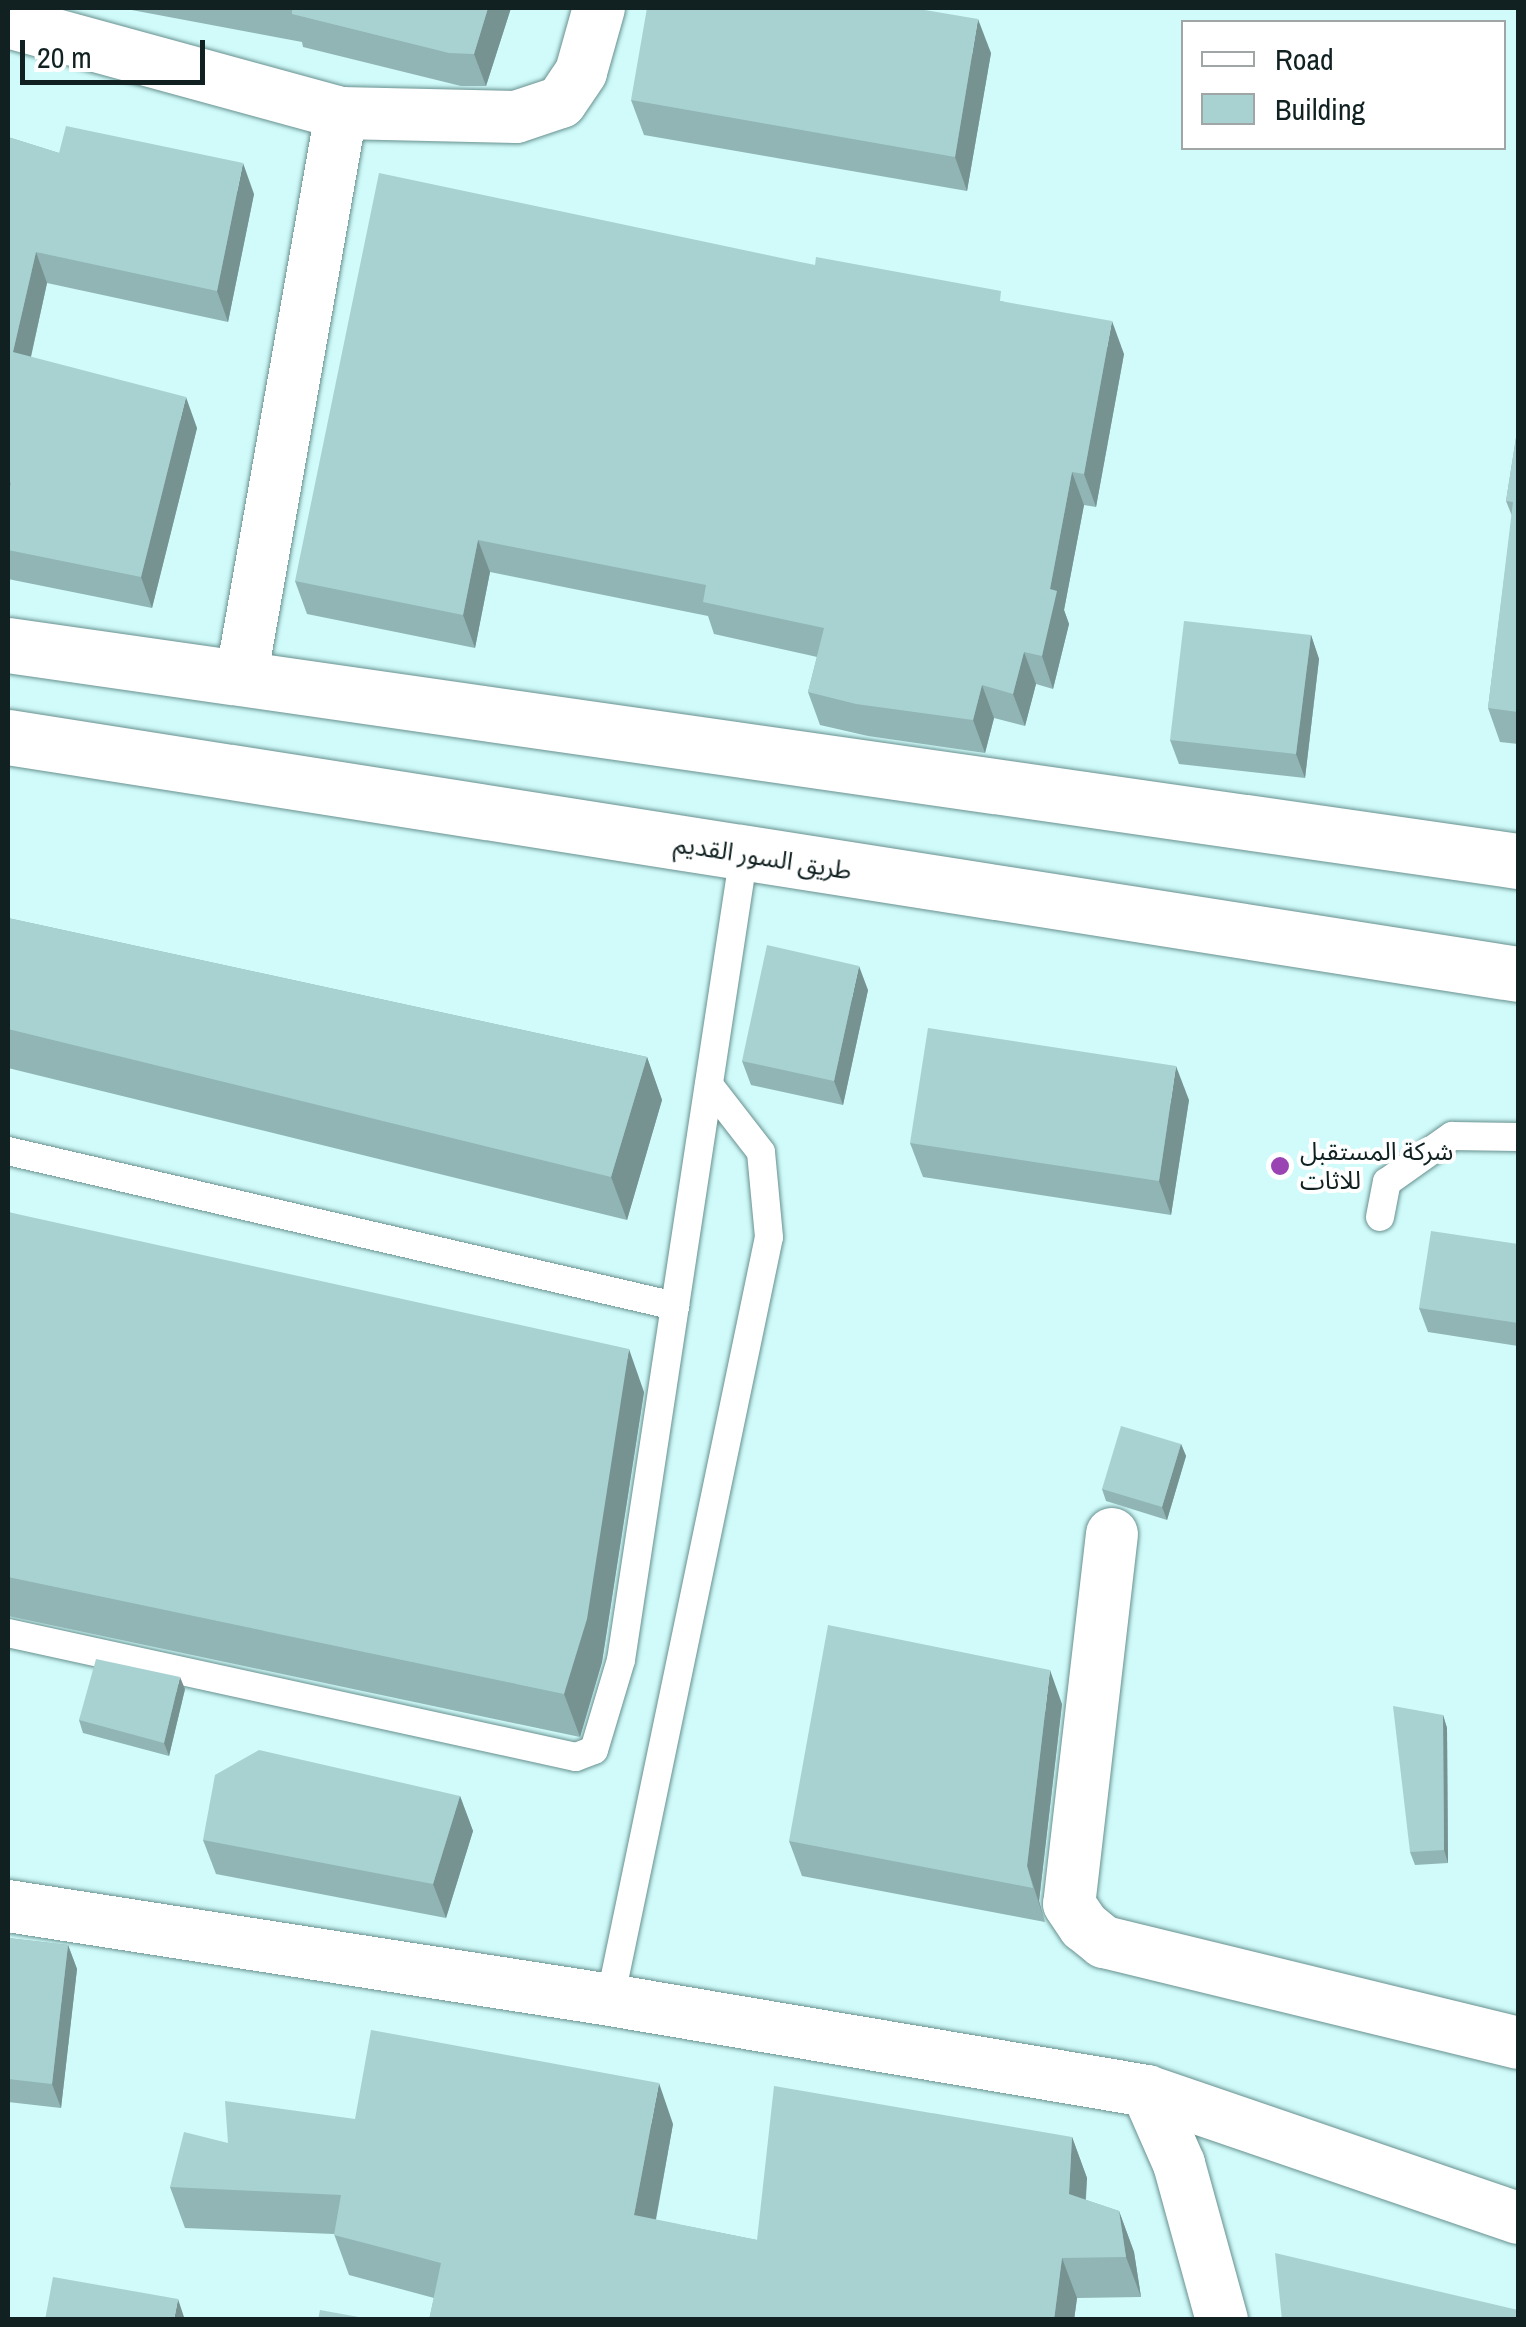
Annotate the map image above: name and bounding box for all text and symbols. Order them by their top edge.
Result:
scale bar [25,20,210,82]
legend [1181,20,1506,150]
text: 20 m [37,37,92,77]
text: Road [1275,39,1334,79]
text: Building [1275,89,1365,129]
street label: طريق السور القديم [672,828,854,886]
place label: شركة المستقبل للاثات [1300,1137,1453,1196]
marker: شركة المستقبل للاثات [1269,1155,1291,1177]

